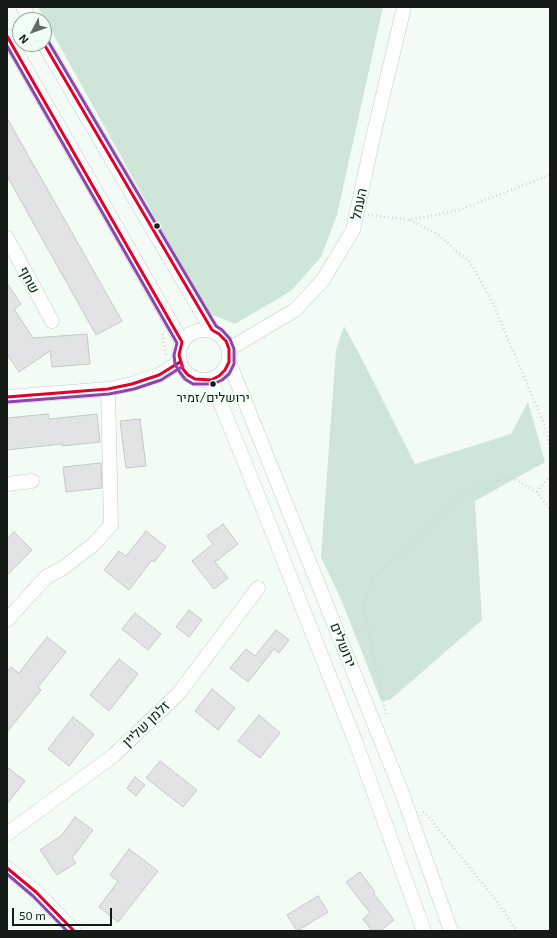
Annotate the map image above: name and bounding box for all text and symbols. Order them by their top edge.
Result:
north arrow [12,12,52,52]
text: N [16,32,31,47]
street label: העמל [347,186,371,222]
unlabelled marker [152,221,162,231]
street label: שחף [15,264,43,296]
marker: ירושלים/זמיר [208,379,218,389]
place label: ירושלים/זמיר [176,390,250,406]
street label: ירושלים [326,620,360,670]
street label: זלמן שליין [119,697,173,751]
scale bar [14,900,114,926]
text: 50 m [19,908,46,922]

